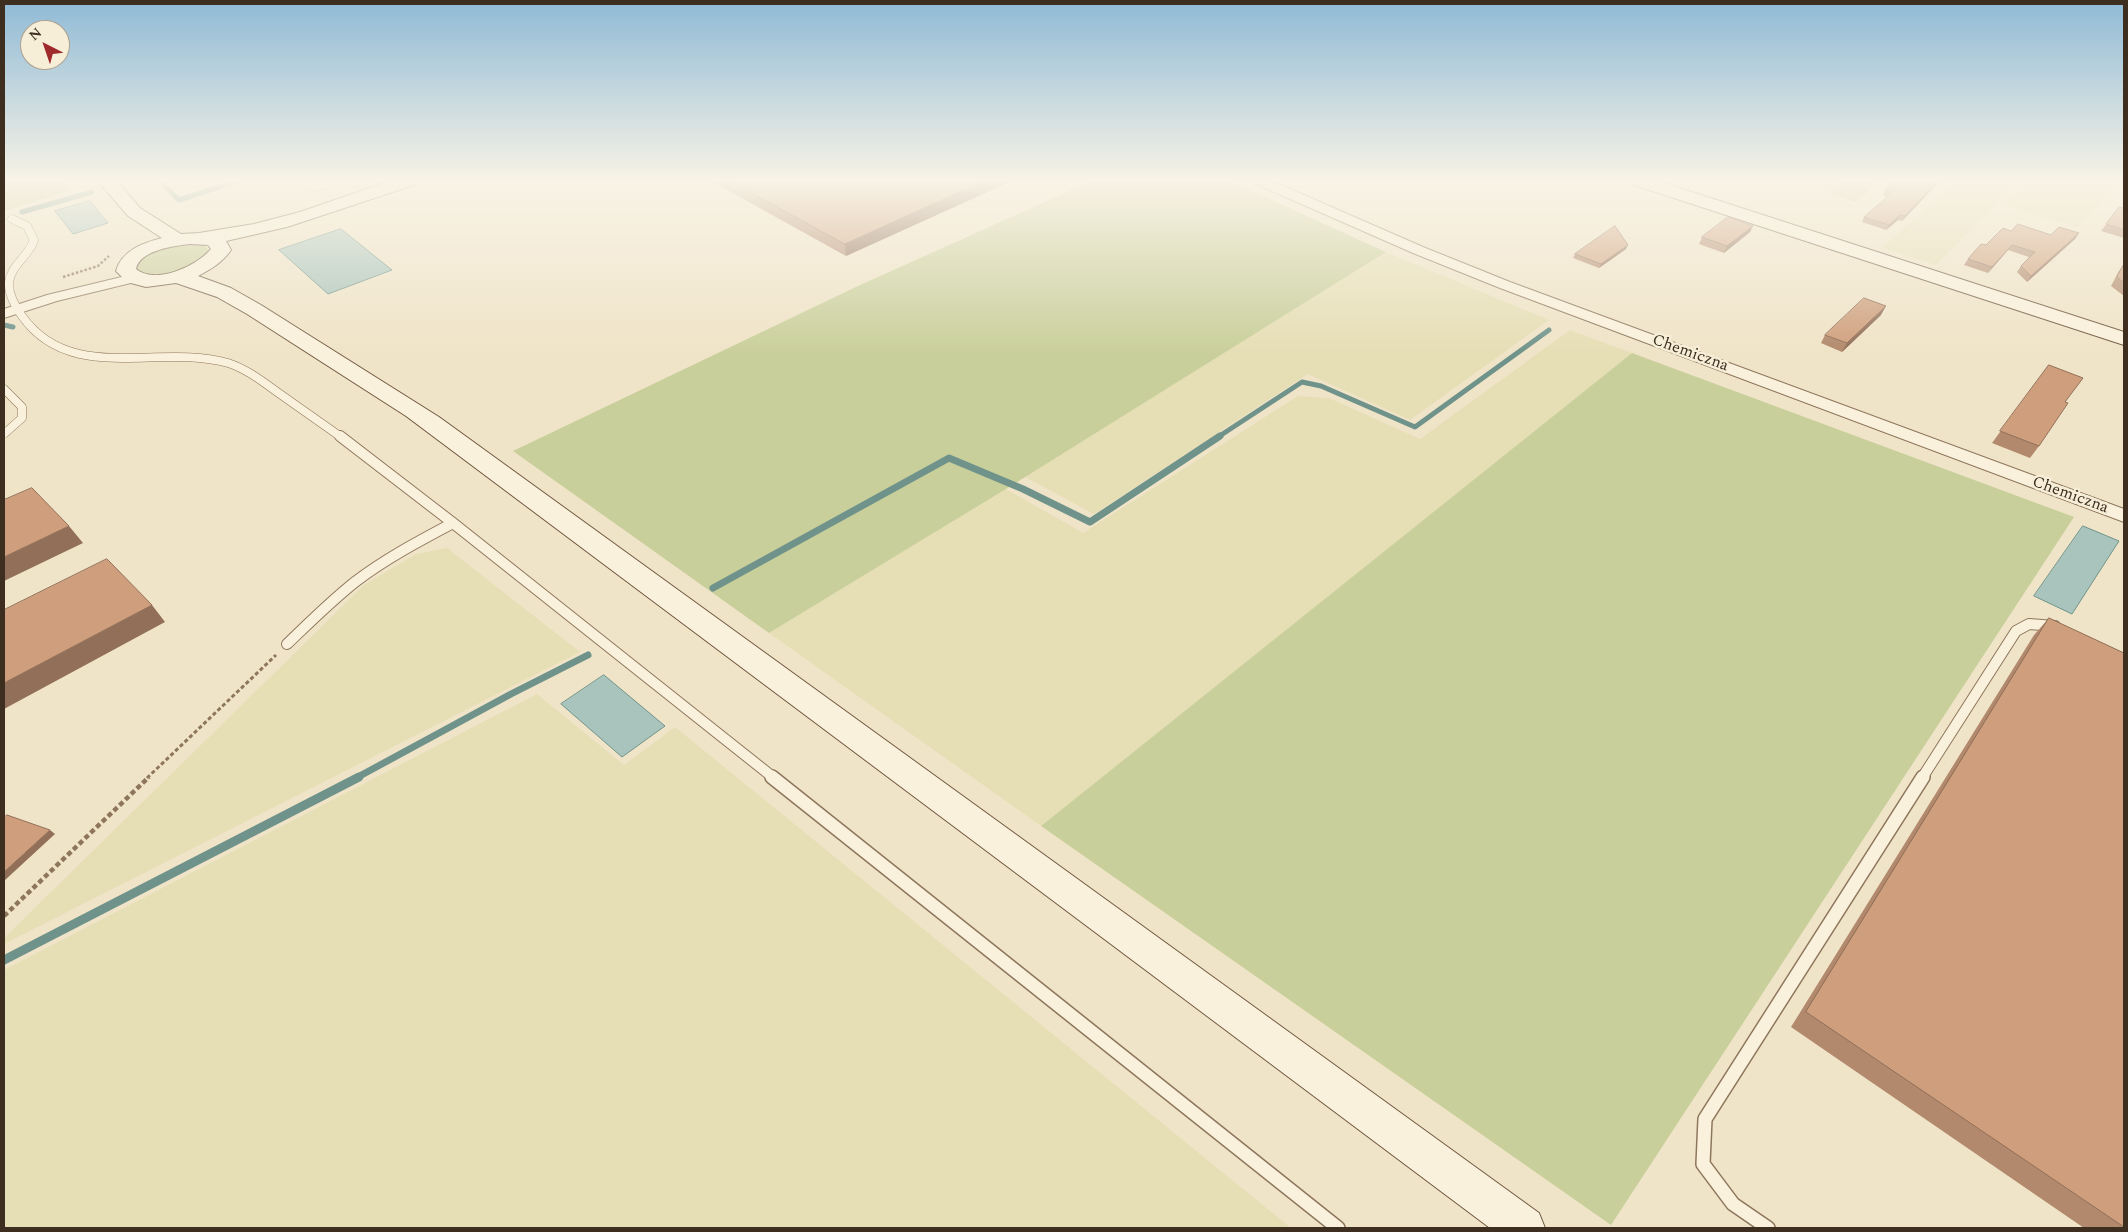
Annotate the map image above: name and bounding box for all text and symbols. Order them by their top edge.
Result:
north arrow [20,20,70,70]
text: N [24,22,47,46]
street label: Chemiczna [1649,331,1731,377]
street label: Chemiczna [2029,473,2111,519]

